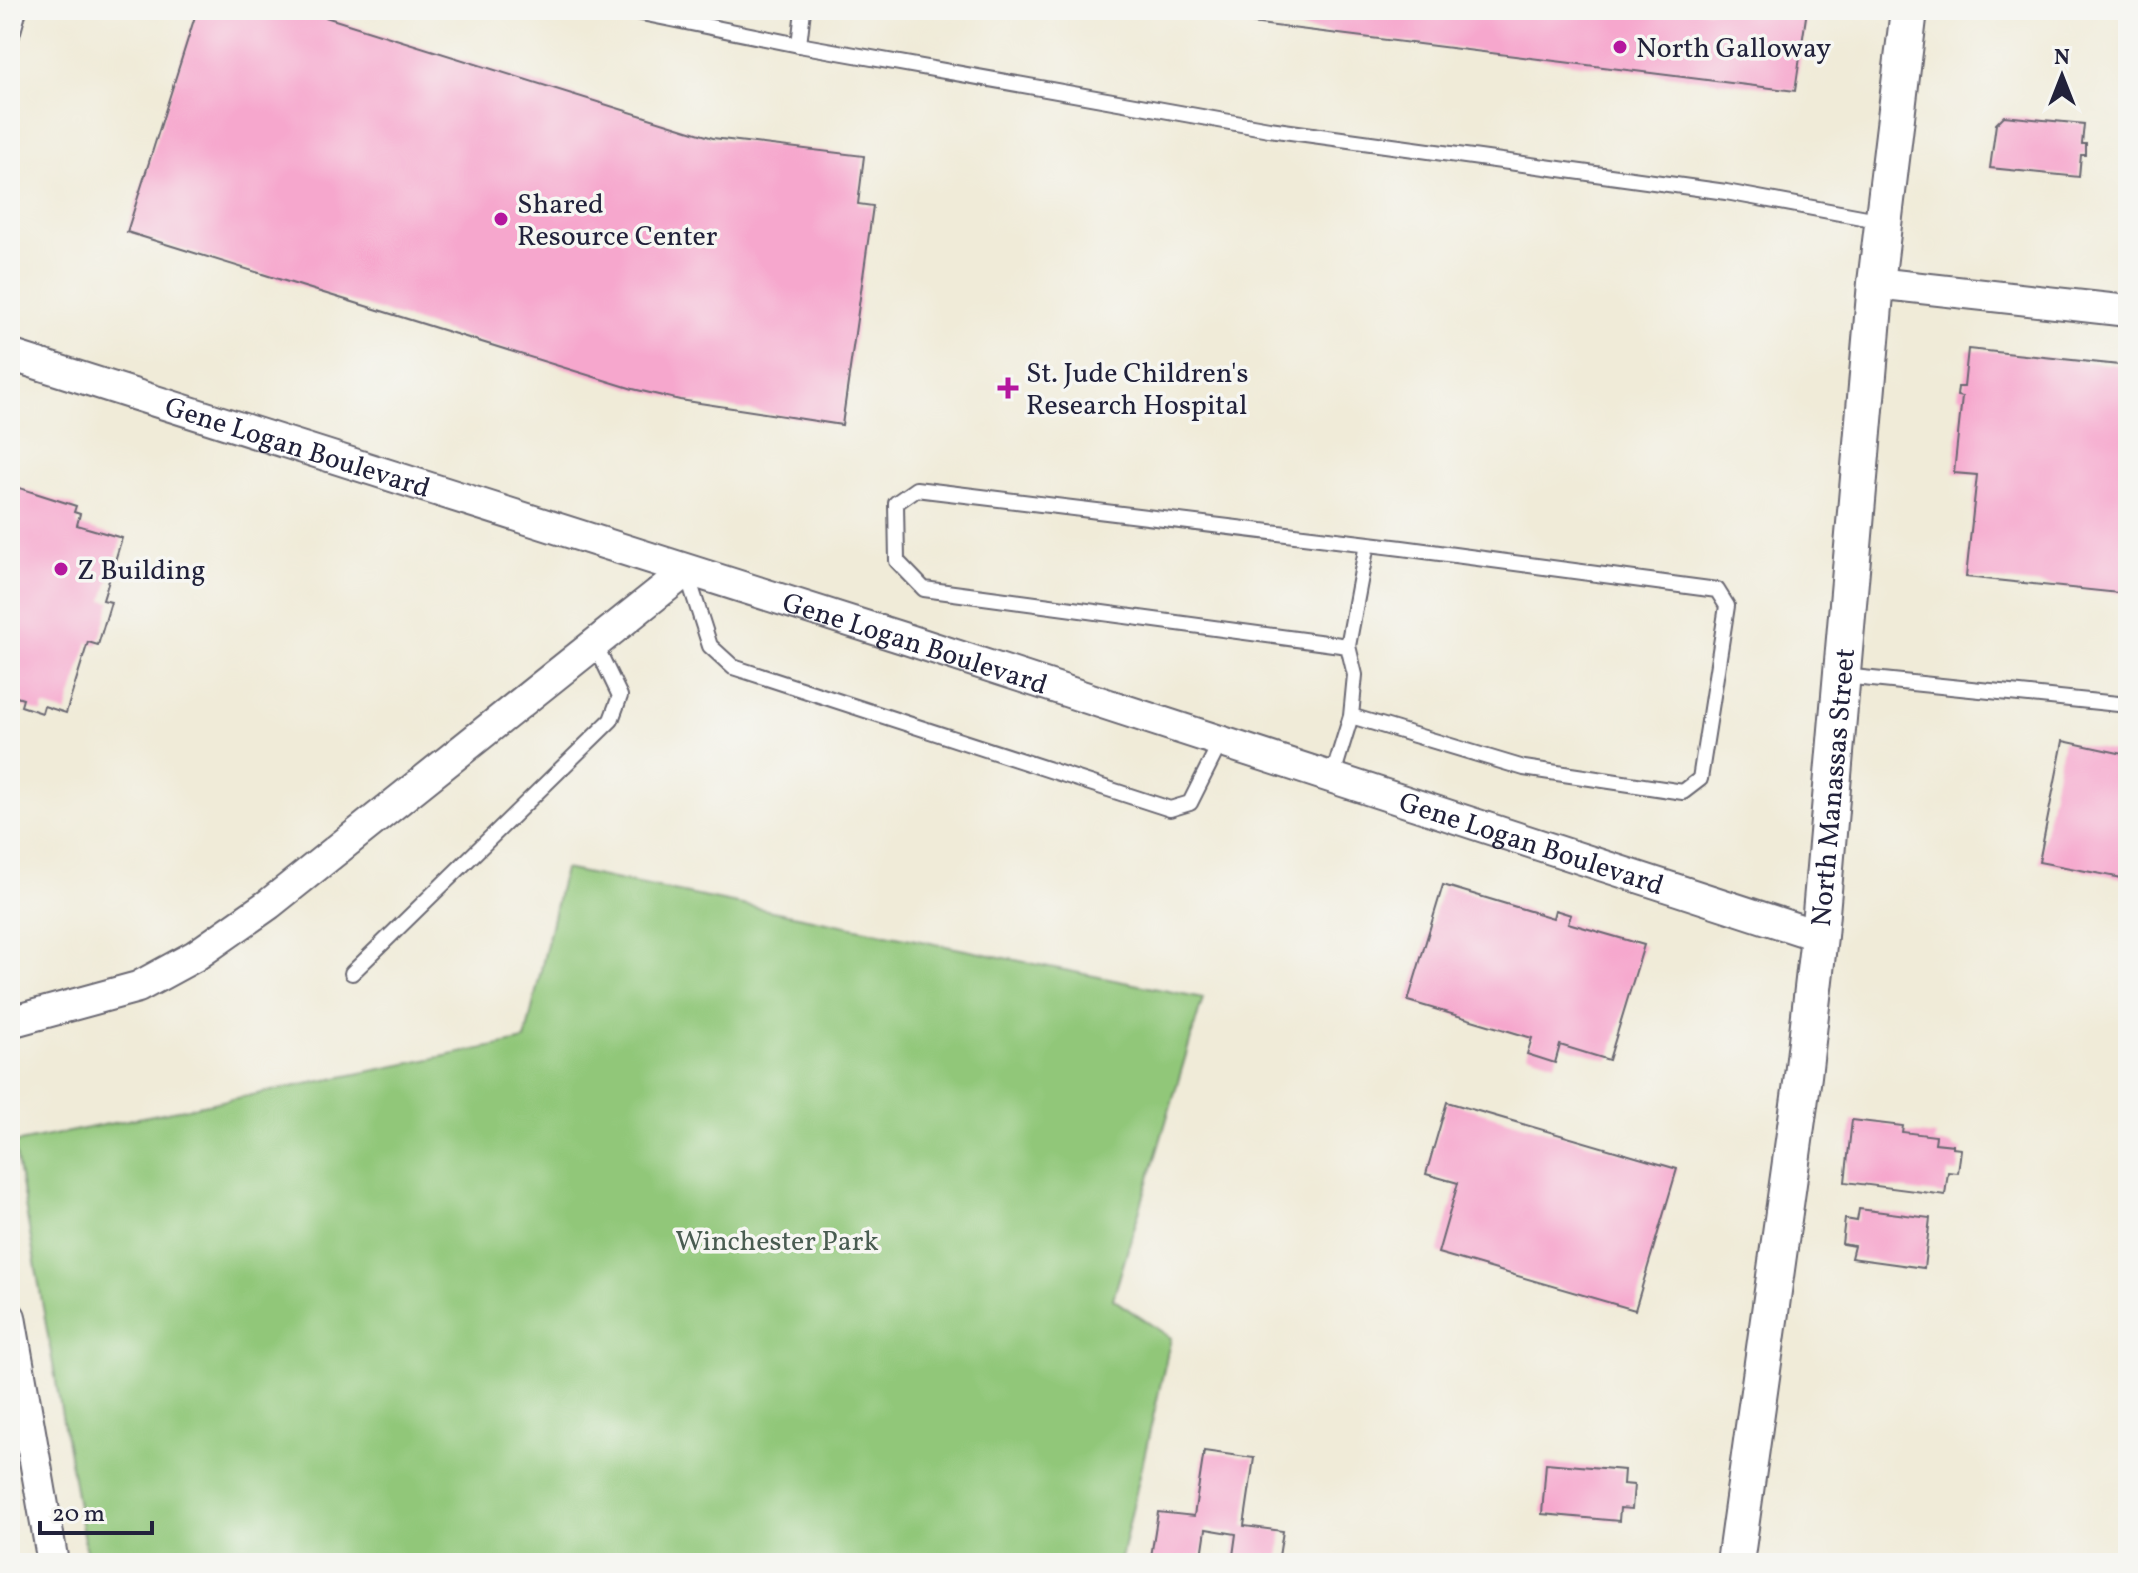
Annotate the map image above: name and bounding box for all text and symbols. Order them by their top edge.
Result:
place label: North Galloway [1636,30,1831,69]
north arrow [2022,36,2102,116]
marker: North Galloway [1611,38,1629,56]
text: N [2054,43,2070,74]
place label: Shared Resource Center [517,186,718,257]
marker: Shared Resource Center [492,210,510,228]
place label: St. Jude Children's Research Hospital [1026,355,1249,426]
marker: St. Jude Children's Research Hospital [997,377,1019,399]
street label: Gene Logan Boulevard [160,388,435,509]
place label: Z Building [77,552,206,591]
marker: Z Building [52,560,70,578]
street label: Gene Logan Boulevard [777,584,1052,706]
street label: North Manassas Street [1803,647,1866,928]
street label: Gene Logan Boulevard [1394,784,1668,906]
park label: Winchester Park [675,1223,879,1262]
scale bar [40,1485,152,1535]
text: 20 m [52,1498,105,1532]

